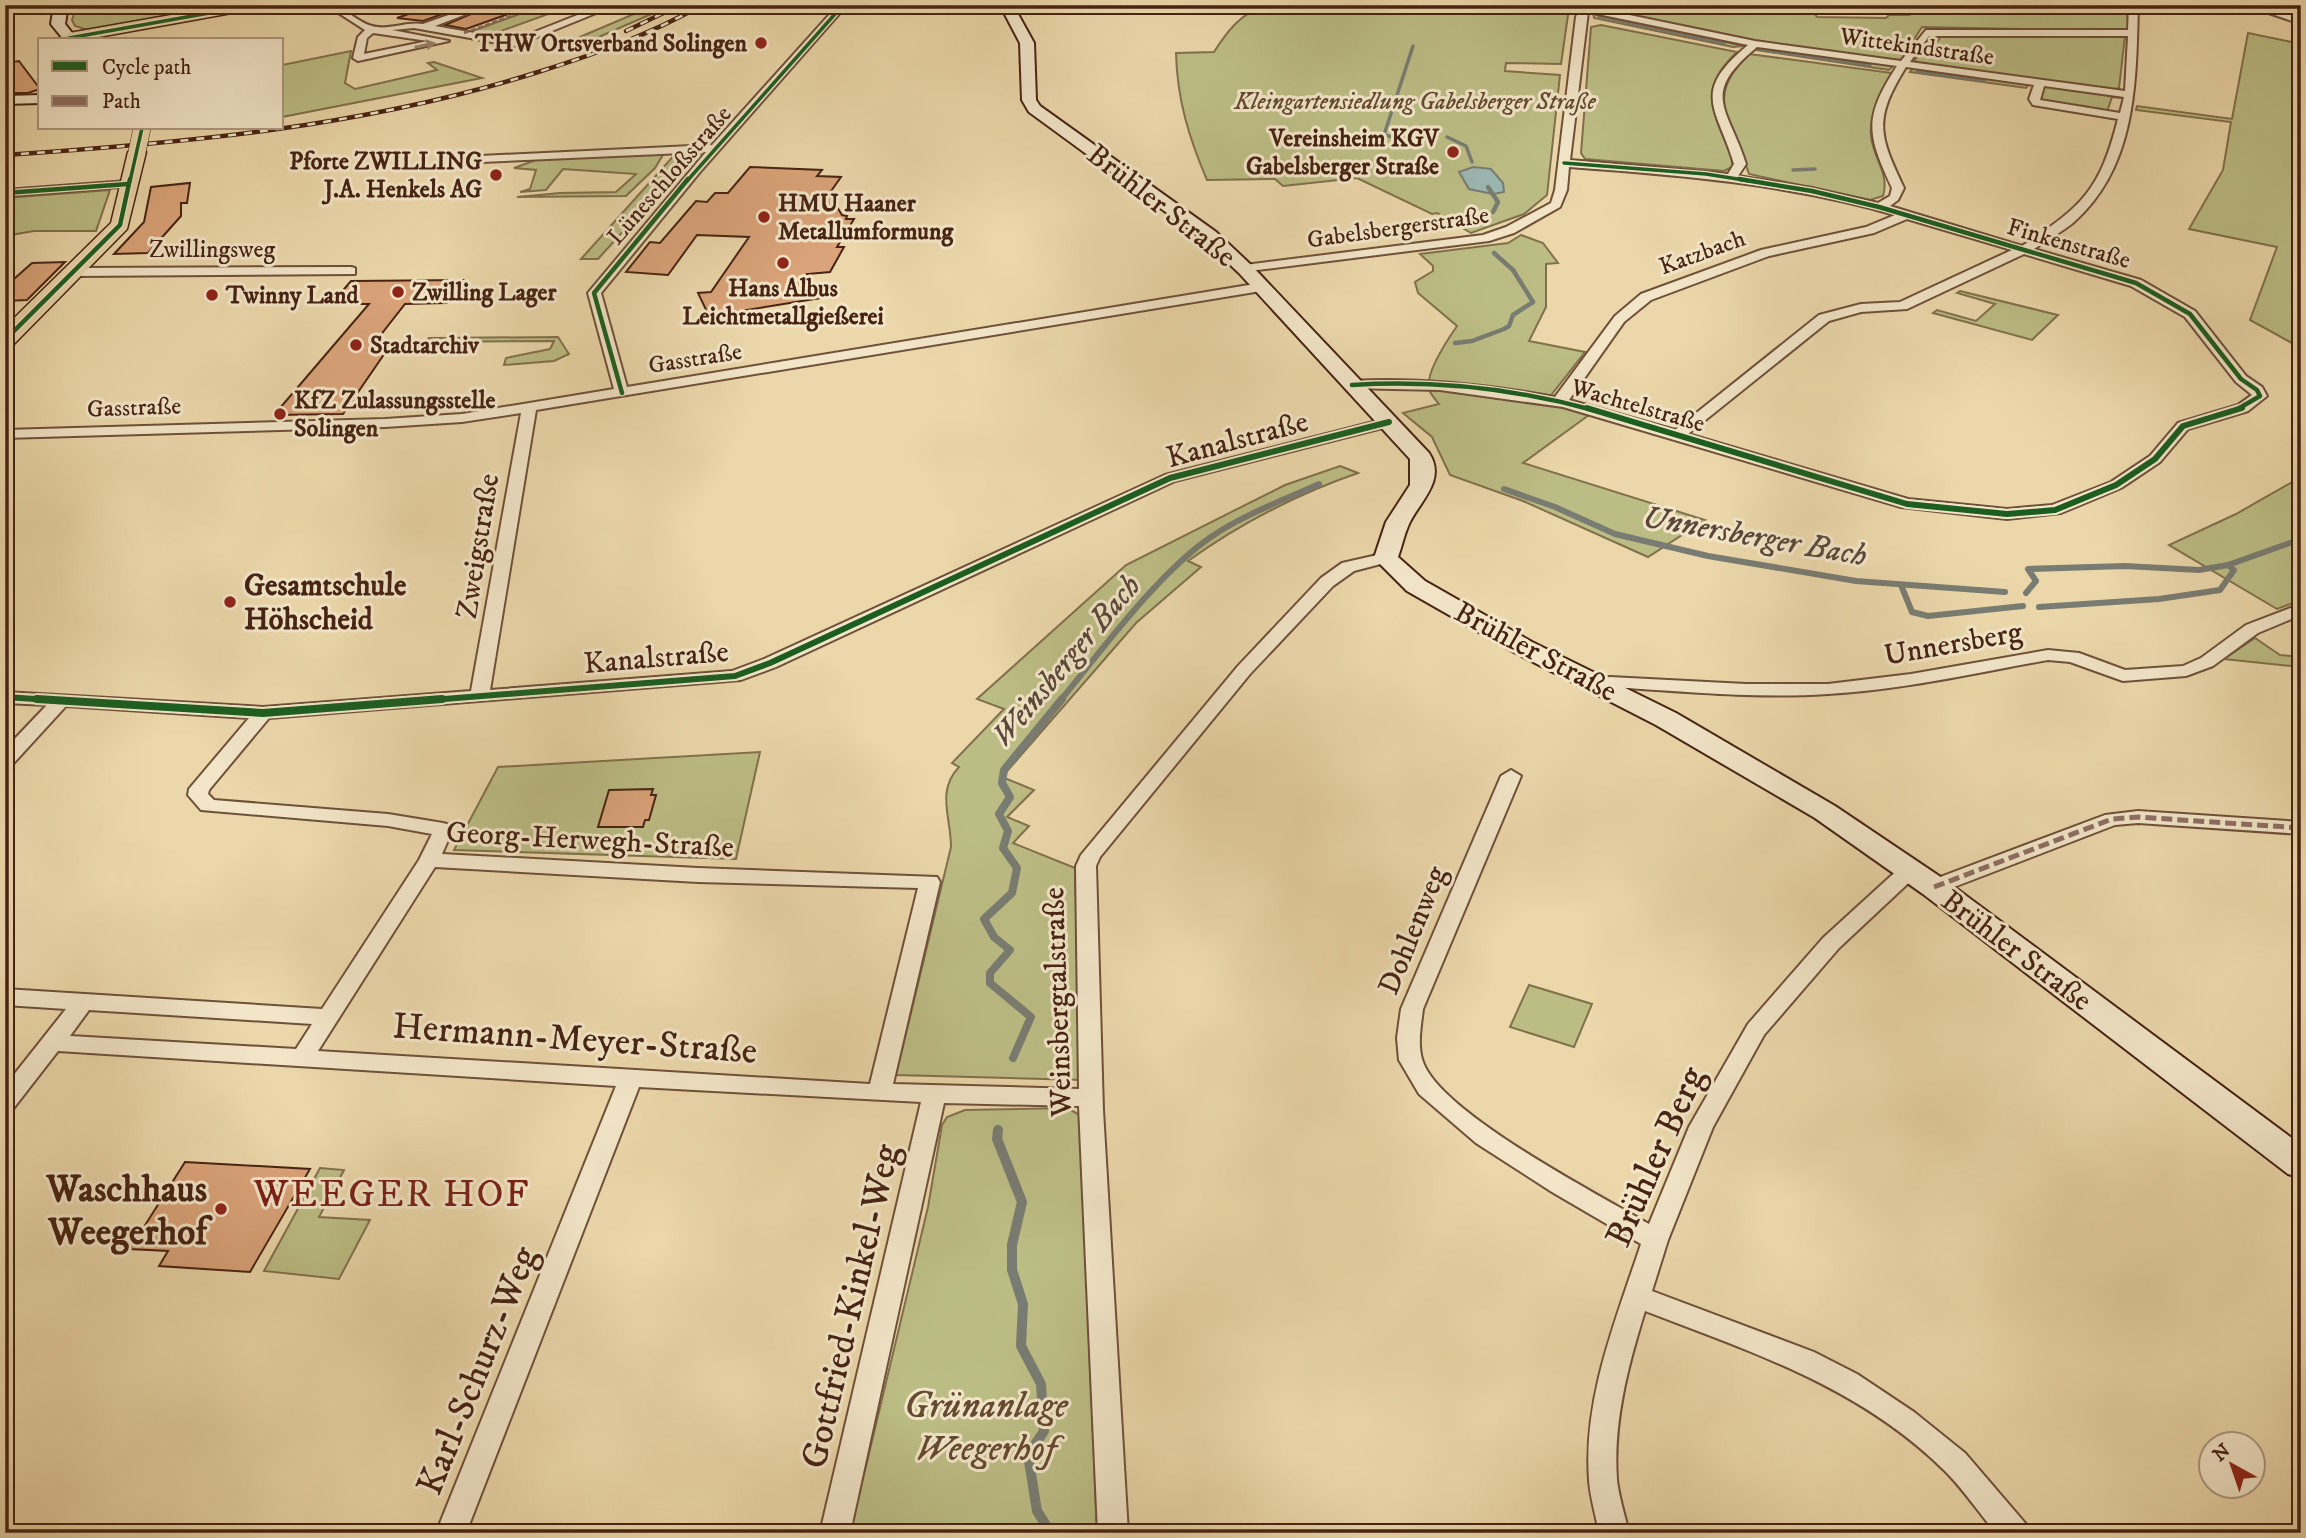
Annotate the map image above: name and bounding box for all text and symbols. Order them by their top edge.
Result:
street label: Wittekindstraße [1837,21,1996,73]
place label: THW Ortsverband Solingen [474,29,747,59]
marker: THW Ortsverband Solingen [753,35,769,51]
legend [38,38,284,130]
one-way arrow [414,39,436,50]
text: Cycle path [102,55,191,81]
park label: Kleingartensiedlung Gabelsberger Straße [1233,87,1597,117]
text: Path [102,89,141,115]
street label: Lüneschloßstraße [601,100,738,251]
place label: Vereinsheim KGV Gabelsberger Straße [1246,124,1440,182]
street label: Brühler Straße [1079,137,1243,276]
marker: Vereinsheim KGV Gabelsberger Straße [1445,144,1461,160]
place label: Pforte ZWILLING J.A. Henkels AG [289,147,482,205]
marker: Pforte ZWILLING J.A. Henkels AG [488,167,504,183]
place label: HMU Haaner Metallumformung [778,189,954,247]
street label: Gabelsbergerstraße [1305,200,1491,256]
marker: HMU Haaner Metallumformung [756,209,772,225]
street label: Finkenstraße [2004,212,2134,276]
street label: Katzbach [1655,223,1750,282]
street label: Zwillingsweg [149,235,275,265]
marker: Hans Albus Leichtmetallgießerei [775,255,791,271]
place label: Hans Albus Leichtmetallgießerei [682,274,884,332]
place label: Zwilling Lager [412,278,557,308]
place label: Twinny Land [225,281,360,311]
marker: Zwilling Lager [390,284,406,300]
marker: Twinny Land [204,287,220,303]
place label: Stadtarchiv [370,331,480,361]
marker: Stadtarchiv [348,337,364,353]
street label: Gasstraße [646,337,744,381]
street label: Wachtelstraße [1566,372,1708,439]
place label: KfZ Zulassungsstelle Solingen [294,386,496,444]
street label: Gasstraße [86,391,182,425]
street label: Kanalstraße [1162,404,1312,477]
marker: KfZ Zulassungsstelle Solingen [272,406,288,422]
street label: Zweigstraße [449,471,508,622]
water label: Unnersberger Bach [1639,498,1870,576]
water label: Weinsberger Bach [983,567,1150,756]
place label: Gesamtschule Höhscheid [244,568,407,639]
marker: Gesamtschule Höhscheid [222,594,238,610]
street label: Brühler Straße [1448,594,1623,711]
street label: Unnersberg [1881,614,2026,675]
street label: Kanalstraße [582,634,730,683]
street label: Georg-Herwegh-Straße [445,814,735,867]
street label: Dohlenweg [1371,860,1456,1000]
street label: Brühler Straße [1934,883,2099,1020]
street label: Weinsbergtalstraße [1036,887,1081,1118]
street label: Hermann-Meyer-Straße [391,1003,759,1076]
street label: Brühler Berg [1596,1059,1717,1255]
street label: Gottfried-Kinkel-Weg [791,1139,912,1473]
place label: Waschhaus Weegerhof [46,1167,213,1257]
district label: WEEGER HOF [253,1171,530,1219]
marker: Waschhaus Weegerhof [213,1201,229,1217]
street label: Karl-Schurz-Weg [407,1239,550,1502]
park label: Grünanlage Weegerhof [904,1383,1069,1473]
north arrow [2198,1430,2268,1500]
text: N [2209,1439,2236,1467]

